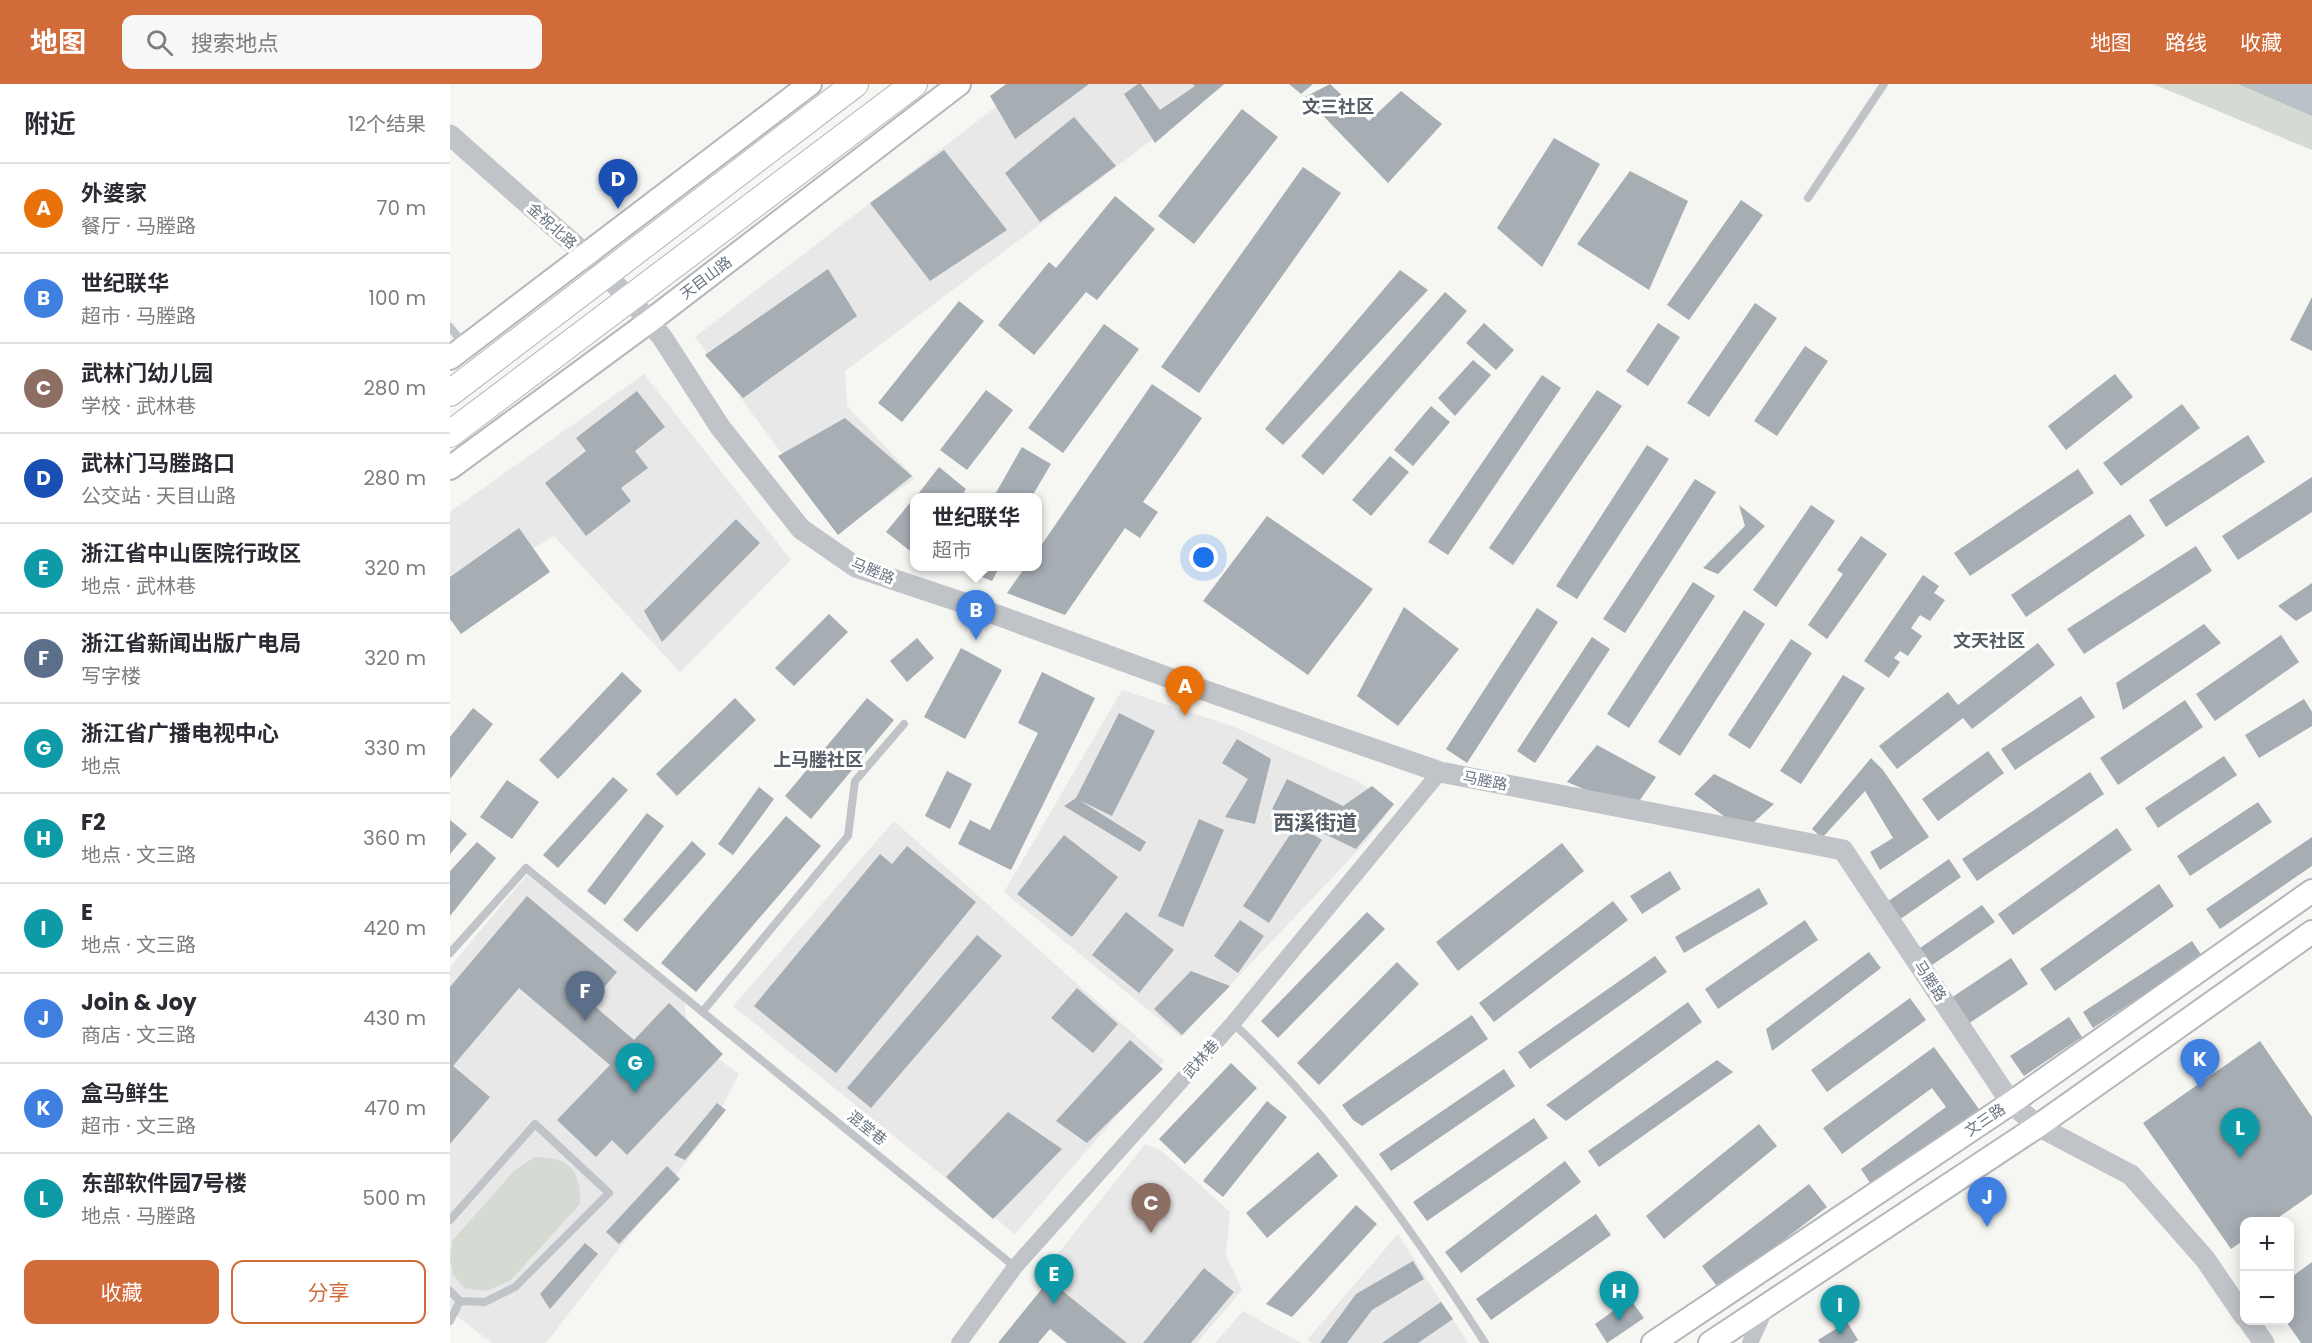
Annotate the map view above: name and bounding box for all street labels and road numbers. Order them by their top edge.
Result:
street label: 金祝北路 [523,198,582,254]
street label: 天目山路 [675,251,736,304]
street label: 马塍路 [848,552,898,589]
street label: 马塍路 [1461,766,1509,795]
street label: 马塍路 [1909,956,1951,1005]
street label: 武林巷 [1178,1035,1223,1082]
street label: 文三路 [1960,1098,2009,1141]
street label: 混堂巷 [843,1105,891,1150]

